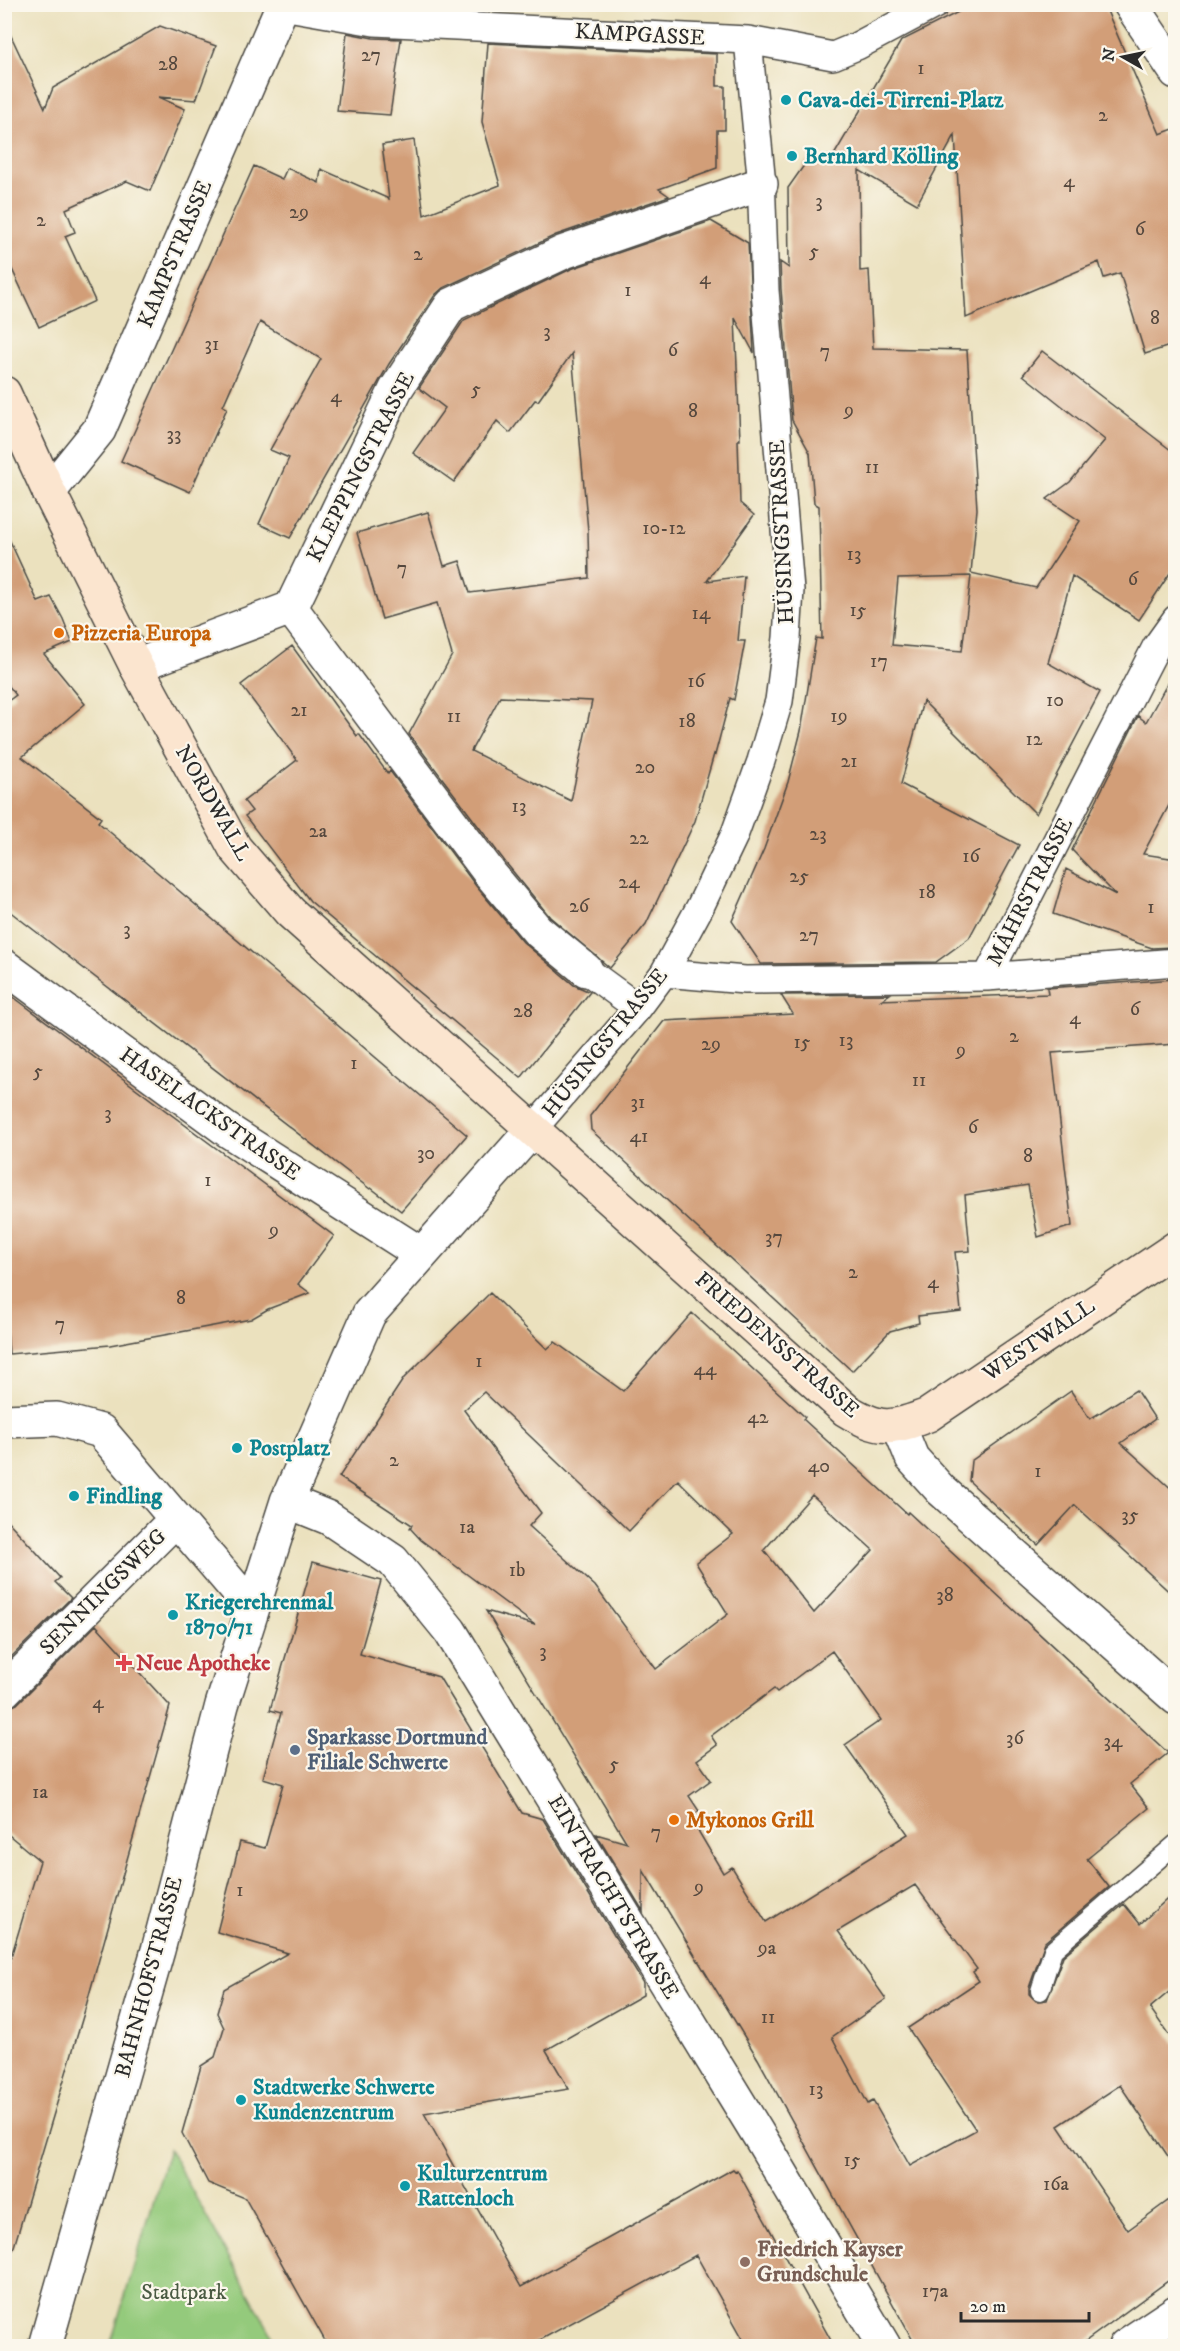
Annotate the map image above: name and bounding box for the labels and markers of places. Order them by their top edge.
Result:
place label: Cava-dei-Tirreni-Platz [798,87,1004,114]
marker: Cava-dei-Tirreni-Platz [779,93,793,107]
place label: Bernhard Kölling [804,143,960,170]
marker: Bernhard Kölling [785,149,799,163]
place label: Pizzeria Europa [71,620,212,647]
marker: Pizzeria Europa [52,626,66,640]
place label: Postplatz [249,1435,330,1462]
marker: Postplatz [230,1441,244,1455]
place label: Findling [86,1483,163,1510]
marker: Findling [67,1489,81,1503]
place label: Kriegerehrenmal 1870/71 [185,1589,334,1641]
marker: Kriegerehrenmal 1870/71 [166,1608,180,1622]
place label: Neue Apotheke [136,1650,270,1677]
marker: Neue Apotheke [117,1656,131,1670]
place label: Sparkasse Dortmund Filiale Schwerte [307,1724,489,1776]
marker: Sparkasse Dortmund Filiale Schwerte [288,1743,302,1757]
place label: Mykonos Grill [686,1807,814,1834]
marker: Mykonos Grill [667,1813,681,1827]
place label: Stadtwerke Schwerte Kundenzentrum [253,2074,435,2126]
marker: Stadtwerke Schwerte Kundenzentrum [234,2093,248,2107]
place label: Kulturzentrum Rattenloch [417,2160,548,2212]
marker: Kulturzentrum Rattenloch [398,2179,412,2193]
place label: Friedrich Kayser Grundschule [757,2236,904,2288]
marker: Friedrich Kayser Grundschule [738,2255,752,2269]

